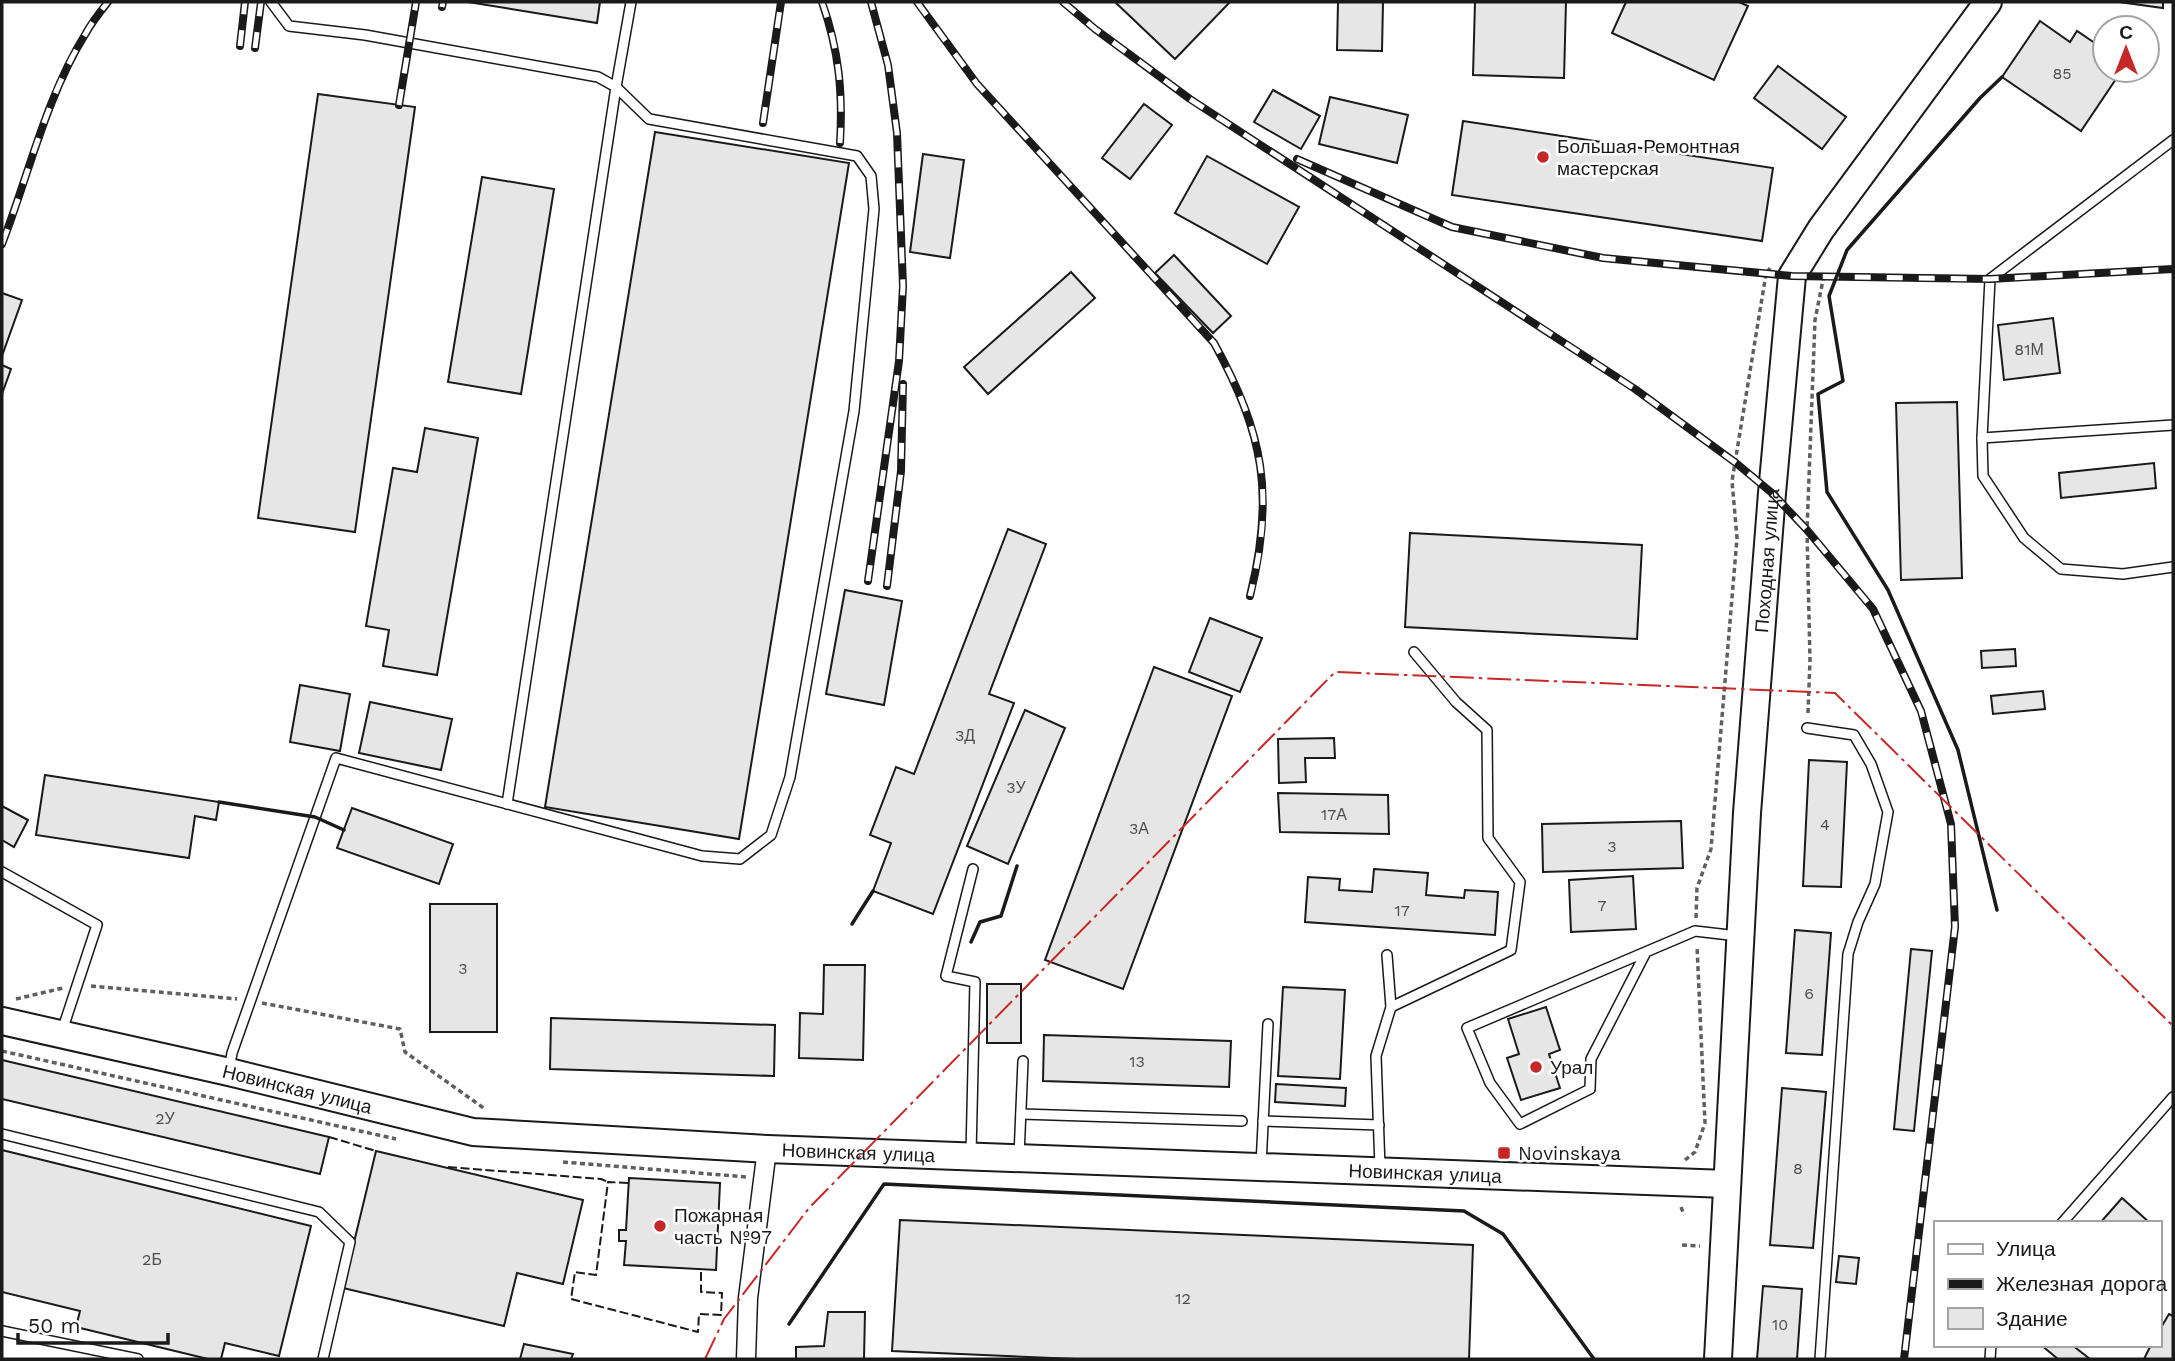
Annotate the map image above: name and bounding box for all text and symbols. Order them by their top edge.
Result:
north arrow [2091,14,2161,84]
text: С [2119,21,2133,44]
house number: 85 [2052,64,2072,83]
place label: Большая Ремонтная мастерская [1557,135,1740,180]
marker: Большая Ремонтная мастерская [1535,149,1551,165]
house number: 81М [2014,340,2044,359]
street label: Походная улица [1750,487,1784,634]
house number: 3Д [955,726,975,745]
house number: 3У [1006,778,1027,797]
house number: 17А [1321,805,1347,824]
house number: 4 [1820,815,1830,834]
house number: 3А [1129,819,1149,838]
house number: 3 [1607,837,1617,856]
house number: 7 [1598,896,1607,915]
house number: 17 [1394,901,1410,920]
house number: 3 [458,959,468,978]
house number: 6 [1804,984,1814,1003]
house number: 13 [1129,1052,1145,1071]
place label: Урал [1550,1056,1593,1079]
street label: Новинская улица [220,1059,375,1118]
marker: Урал [1528,1059,1544,1075]
house number: 2У [155,1109,176,1128]
street label: Новинская улица [781,1138,936,1167]
place label: Novinskaya [1518,1142,1621,1165]
marker: Novinskaya [1496,1145,1512,1161]
street label: Новинская улица [1348,1159,1503,1187]
house number: 8 [1793,1159,1803,1178]
place label: Пожарная часть №97 [674,1204,772,1249]
marker: Пожарная часть №97 [652,1218,668,1234]
legend [1934,1221,2161,1347]
text: Улица [1996,1236,2056,1261]
house number: 2Б [142,1250,162,1269]
text: Железная дорога [1996,1271,2168,1296]
house number: 12 [1175,1289,1191,1308]
scale bar [18,1302,168,1346]
text: Здание [1996,1306,2068,1331]
text: 50 m [28,1313,80,1338]
house number: 10 [1772,1315,1788,1334]

